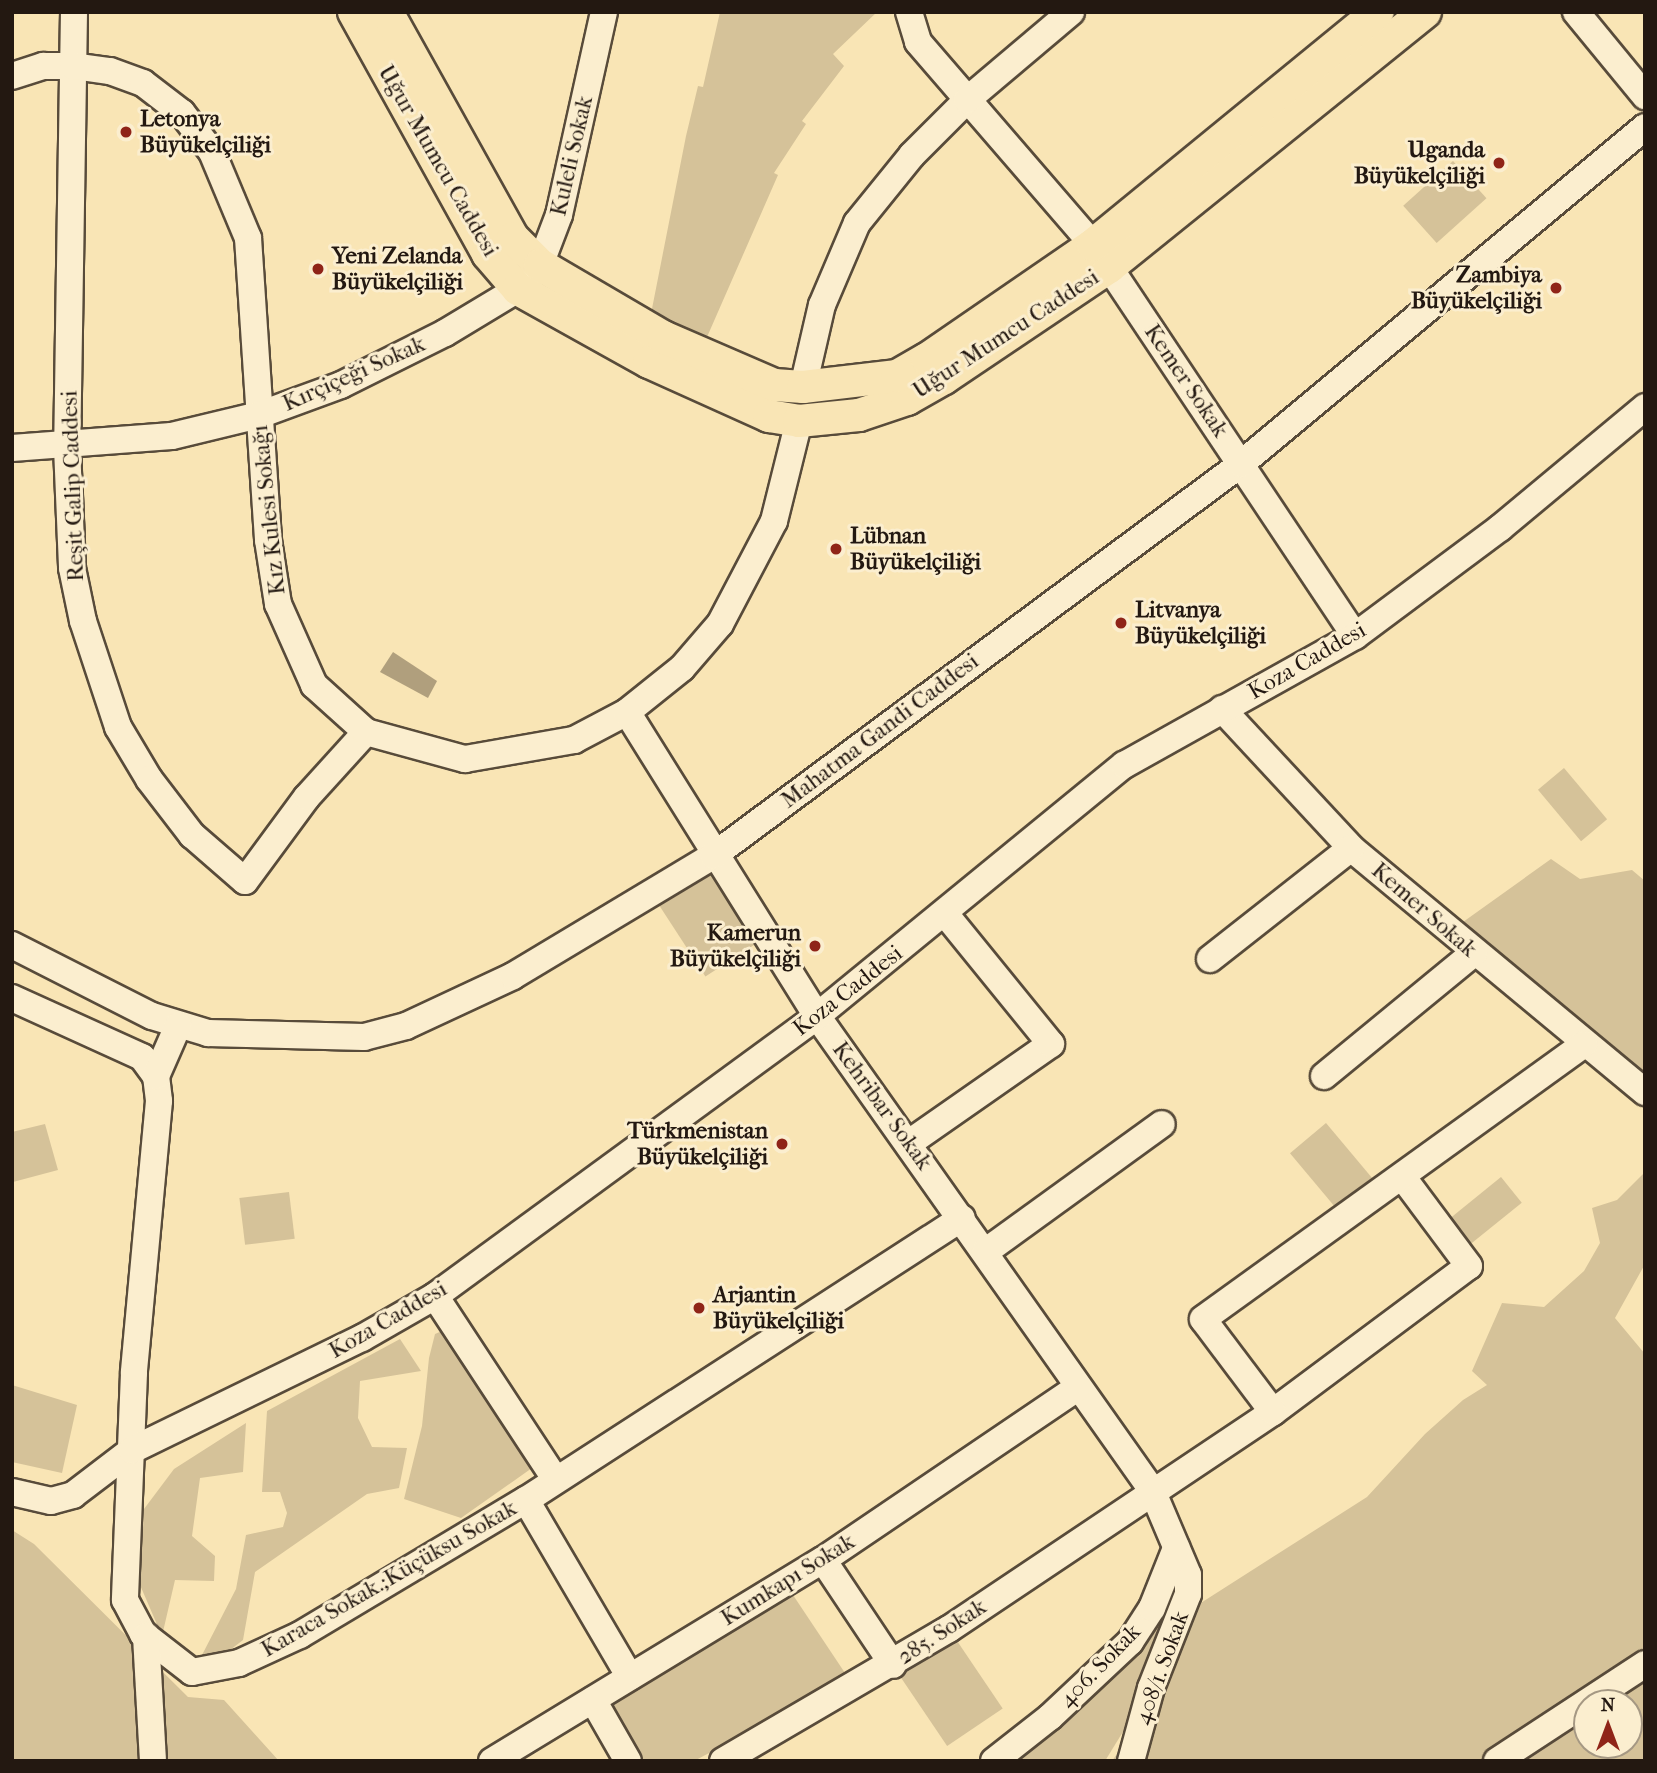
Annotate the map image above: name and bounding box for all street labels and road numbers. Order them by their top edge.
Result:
street label: Uğur Mumcu Caddesi [372,60,504,262]
street label: Kuleli Sokak [545,93,599,219]
street label: Uğur Mumcu Caddesi [908,263,1104,405]
street label: Kemer Sokak [1138,319,1234,443]
street label: Kırçiçeği Sokak [278,330,430,418]
street label: Reşit Galip Caddesi [56,390,90,582]
street label: Kız Kulesi Sokağı [246,424,292,596]
street label: Koza Caddesi [1243,616,1371,706]
street label: Mahatma Gandi Caddesi [776,648,984,814]
street label: Kemer Sokak [1366,857,1482,963]
street label: Koza Caddesi [788,940,908,1042]
street label: Kehribar Sokak [826,1036,938,1176]
street label: Koza Caddesi [324,1275,452,1365]
street label: Karaca Sokak.;Küçüksu Sokak [256,1494,522,1664]
street label: Kumkapı Sokak [716,1528,860,1632]
street label: 285. Sokak [892,1593,992,1671]
street label: 408/1. Sokak [1129,1608,1195,1728]
street label: 406. Sokak [1053,1618,1147,1714]

